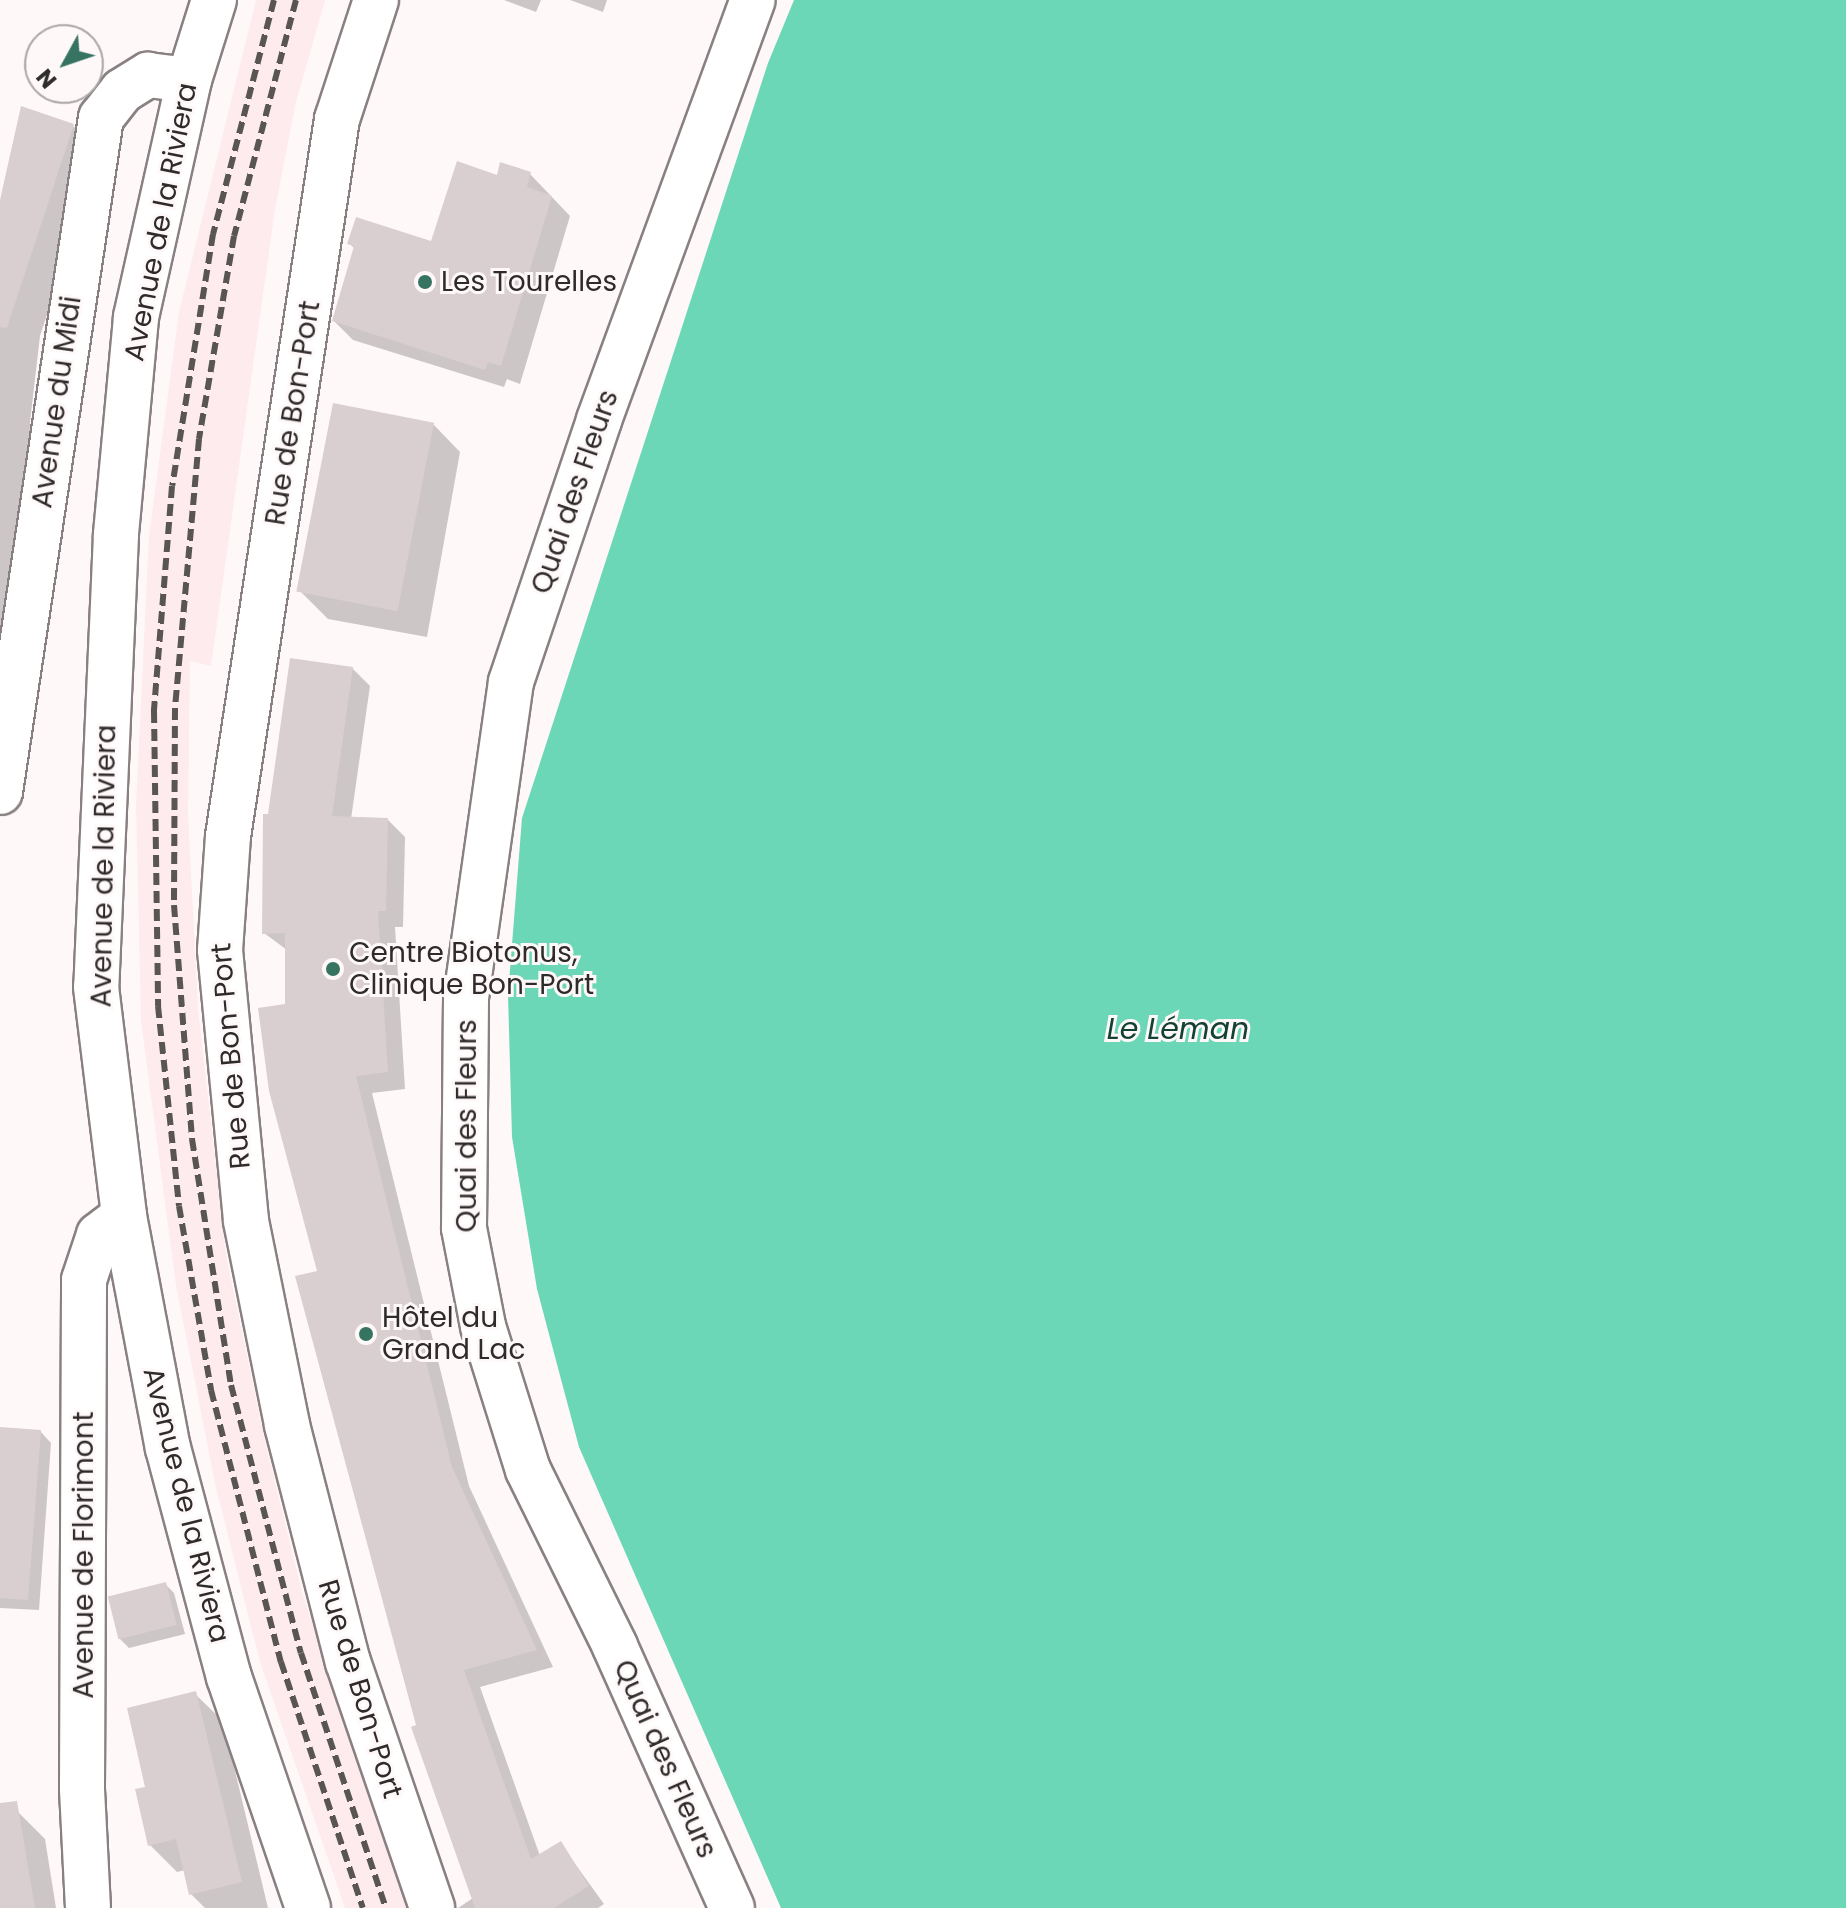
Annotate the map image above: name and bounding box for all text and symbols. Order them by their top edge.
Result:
north arrow [24,24,104,104]
text: N [30,62,64,95]
street label: Avenue de la Riviera [118,80,204,364]
place label: Les Tourelles [441,265,617,299]
marker: Les Tourelles [416,273,434,291]
street label: Avenue du Midi [25,294,89,510]
street label: Rue de Bon-Port [259,298,327,528]
street label: Quai des Fleurs [524,386,626,598]
street label: Avenue de la Riviera [85,724,123,1008]
place label: Centre Biotonus, Clinique Bon-Port [349,936,594,1002]
street label: Rue de Bon-Port [204,942,258,1170]
marker: Centre Biotonus, Clinique Bon-Port [324,960,342,978]
water label: Le Léman [1107,1011,1249,1047]
street label: Quai des Fleurs [450,1020,484,1232]
place label: Hôtel du Grand Lac [382,1301,525,1367]
marker: Hôtel du Grand Lac [357,1325,375,1343]
street label: Avenue de la Riviera [135,1364,237,1646]
street label: Avenue de Florimont [67,1411,101,1699]
street label: Rue de Bon-Port [311,1576,409,1802]
street label: Quai des Fleurs [606,1655,724,1863]

